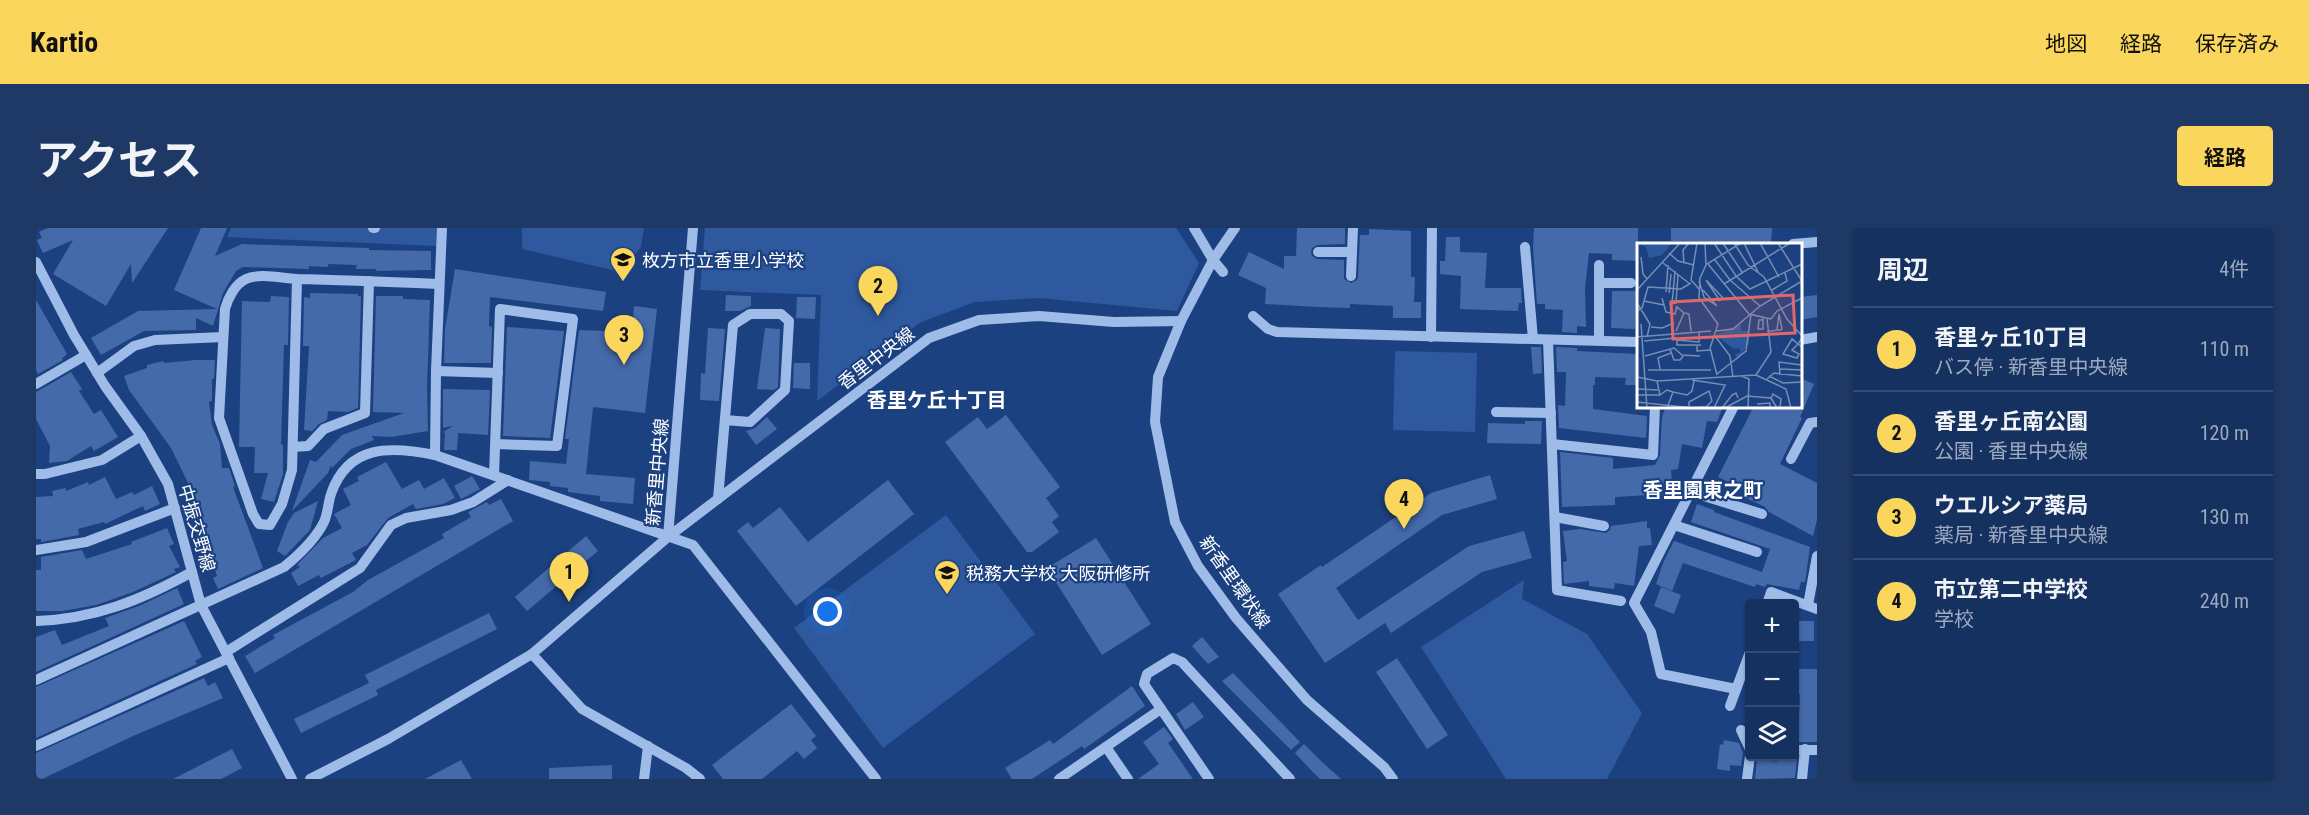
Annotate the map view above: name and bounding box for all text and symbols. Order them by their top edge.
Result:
text: Kartio [30,26,98,59]
text: 地図 [2045,32,2087,56]
text: 経路 [2120,32,2162,56]
text: 保存済み [2195,32,2279,56]
button: 経路 [2177,126,2273,186]
text: アクセス [36,136,202,185]
inset map [1637,243,1802,408]
school or university icon: 枚方市立香里小学校 [608,245,638,283]
place label: 枚方市立香里小学校 [642,250,804,271]
text: 周辺 [1877,255,1929,285]
text: 4件 [2219,257,2249,281]
pin: 2 [858,266,898,316]
pin: 3 [604,316,644,365]
street label: 香里中央線 [834,323,918,393]
text: 香里ヶ丘10丁目 [1934,325,2088,350]
text: 1 [1891,337,1902,361]
text: 110 m [2200,337,2249,361]
text: バス停 · 新香里中央線 [1934,355,2128,379]
district label: 香里ケ丘十丁目 [867,388,1007,412]
text: 香里ヶ丘南公園 [1934,409,2088,434]
street label: 新香里中央線 [642,417,672,527]
text: 2 [1891,421,1902,445]
text: 120 m [2200,421,2249,445]
text: 公園 · 香里中央線 [1934,439,2088,463]
district label: 香里園東之町 [1643,478,1763,502]
pin: 4 [1384,480,1424,529]
street label: 中振交野線 [175,482,219,574]
text: ウエルシア薬局 [1934,493,2088,518]
text: 3 [1891,505,1902,529]
text: 130 m [2200,505,2249,529]
text: 薬局 · 新香里中央線 [1934,523,2108,547]
street label: 新香里環状線 [1195,532,1275,632]
pin: 1 [550,552,588,602]
school or university icon: 税務大学校 大阪研修所 [932,558,962,596]
place label: 税務大学校 大阪研修所 [966,563,1150,584]
text: 市立第二中学校 [1934,577,2088,602]
text: 4 [1891,589,1902,613]
text: 240 m [2200,589,2249,613]
your location [813,597,842,626]
map controls [1745,599,1799,761]
button: + [1745,599,1799,653]
text: 学校 [1934,607,1974,631]
button: − [1745,653,1799,707]
button: layers [1745,707,1799,761]

